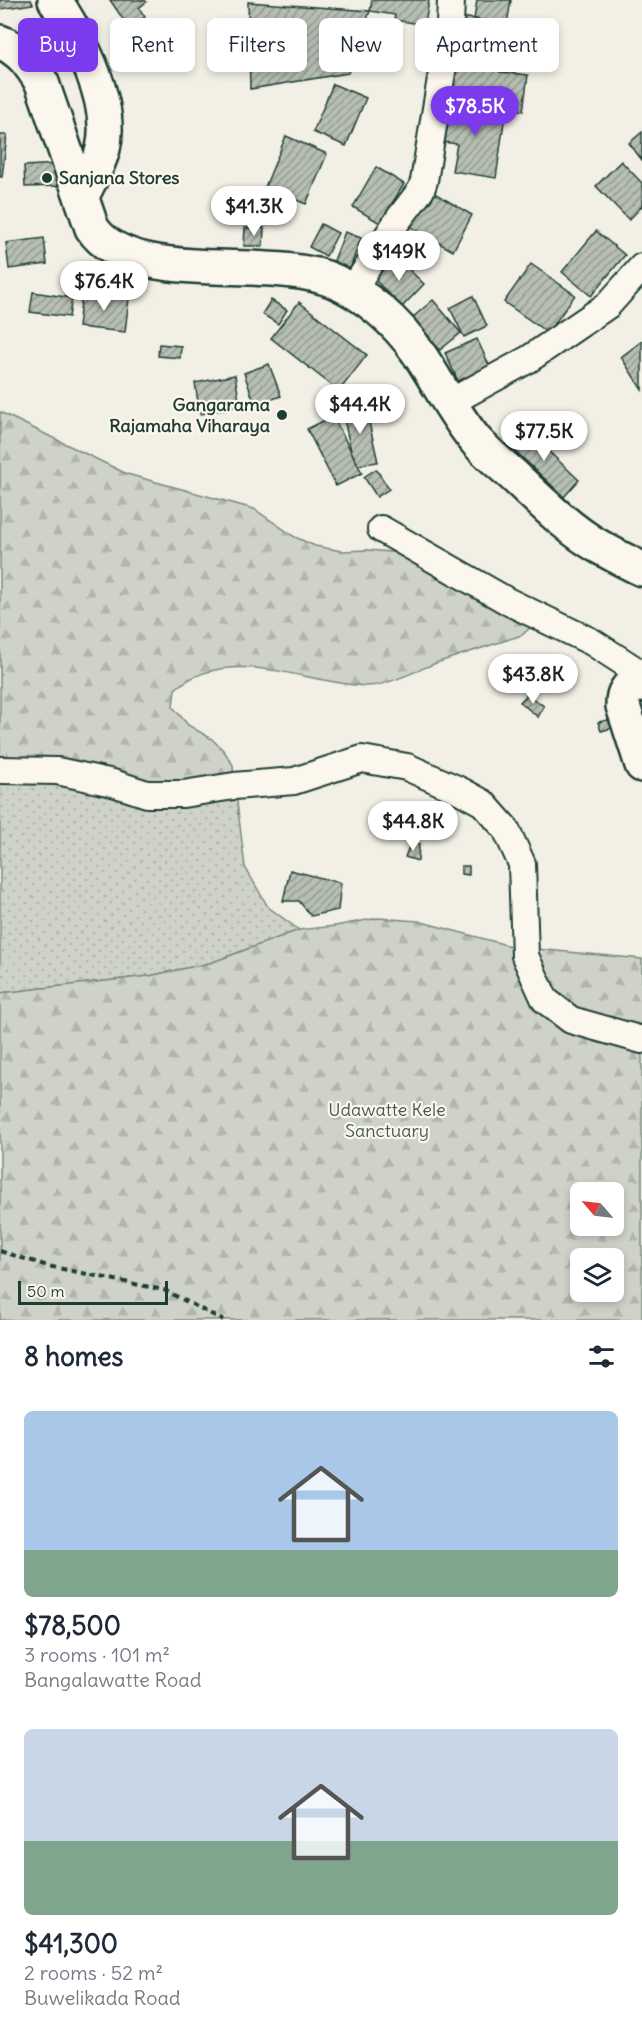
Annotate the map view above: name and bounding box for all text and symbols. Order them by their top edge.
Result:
chip: Buy [18,18,98,72]
chip: Rent [110,18,195,72]
chip: Filters [207,18,307,72]
chip: New [319,18,403,72]
chip: Apartment [415,18,559,72]
pin: $78.5K [426,86,524,137]
text: $78.5K [445,93,505,118]
place label: Sanjana Stores [59,166,180,189]
marker: Sanjana Stores [40,171,54,185]
pin: $41.3K [205,186,303,237]
text: $41.3K [225,193,283,218]
pin: $149K [357,231,441,282]
text: $149K [372,238,426,263]
pin: $76.4K [55,261,153,312]
text: $76.4K [74,268,134,293]
pin: $44.4K [311,384,409,435]
text: $44.4K [329,391,391,416]
place label: Gangarama Rajamaha Viharaya [109,393,270,437]
marker: Gangarama Rajamaha Viharaya [275,408,289,422]
pin: $77.5K [495,411,593,462]
text: $77.5K [515,418,573,443]
pin: $43.8K [484,654,582,705]
text: $43.8K [502,661,564,686]
pin: $44.8K [364,801,462,852]
text: $44.8K [382,808,444,833]
park label: Udawatte Kele Sanctuary [328,1098,446,1142]
north arrow [570,1182,624,1236]
map controls [570,1182,624,1302]
button: layers [570,1248,624,1302]
scale bar [18,1278,168,1306]
text: 50 m [27,1281,65,1301]
text: 8 homes [24,1340,123,1373]
icon: filters [585,1340,618,1373]
icon: home [267,1450,375,1558]
text: $78,500 [24,1609,121,1642]
text: 3 rooms · 101 m² [24,1642,170,1667]
text: Bangalawatte Road [24,1667,201,1692]
icon: home [267,1768,375,1876]
text: $41,300 [24,1927,118,1960]
text: 2 rooms · 52 m² [24,1960,163,1985]
text: Buwelikada Road [24,1985,180,2010]

